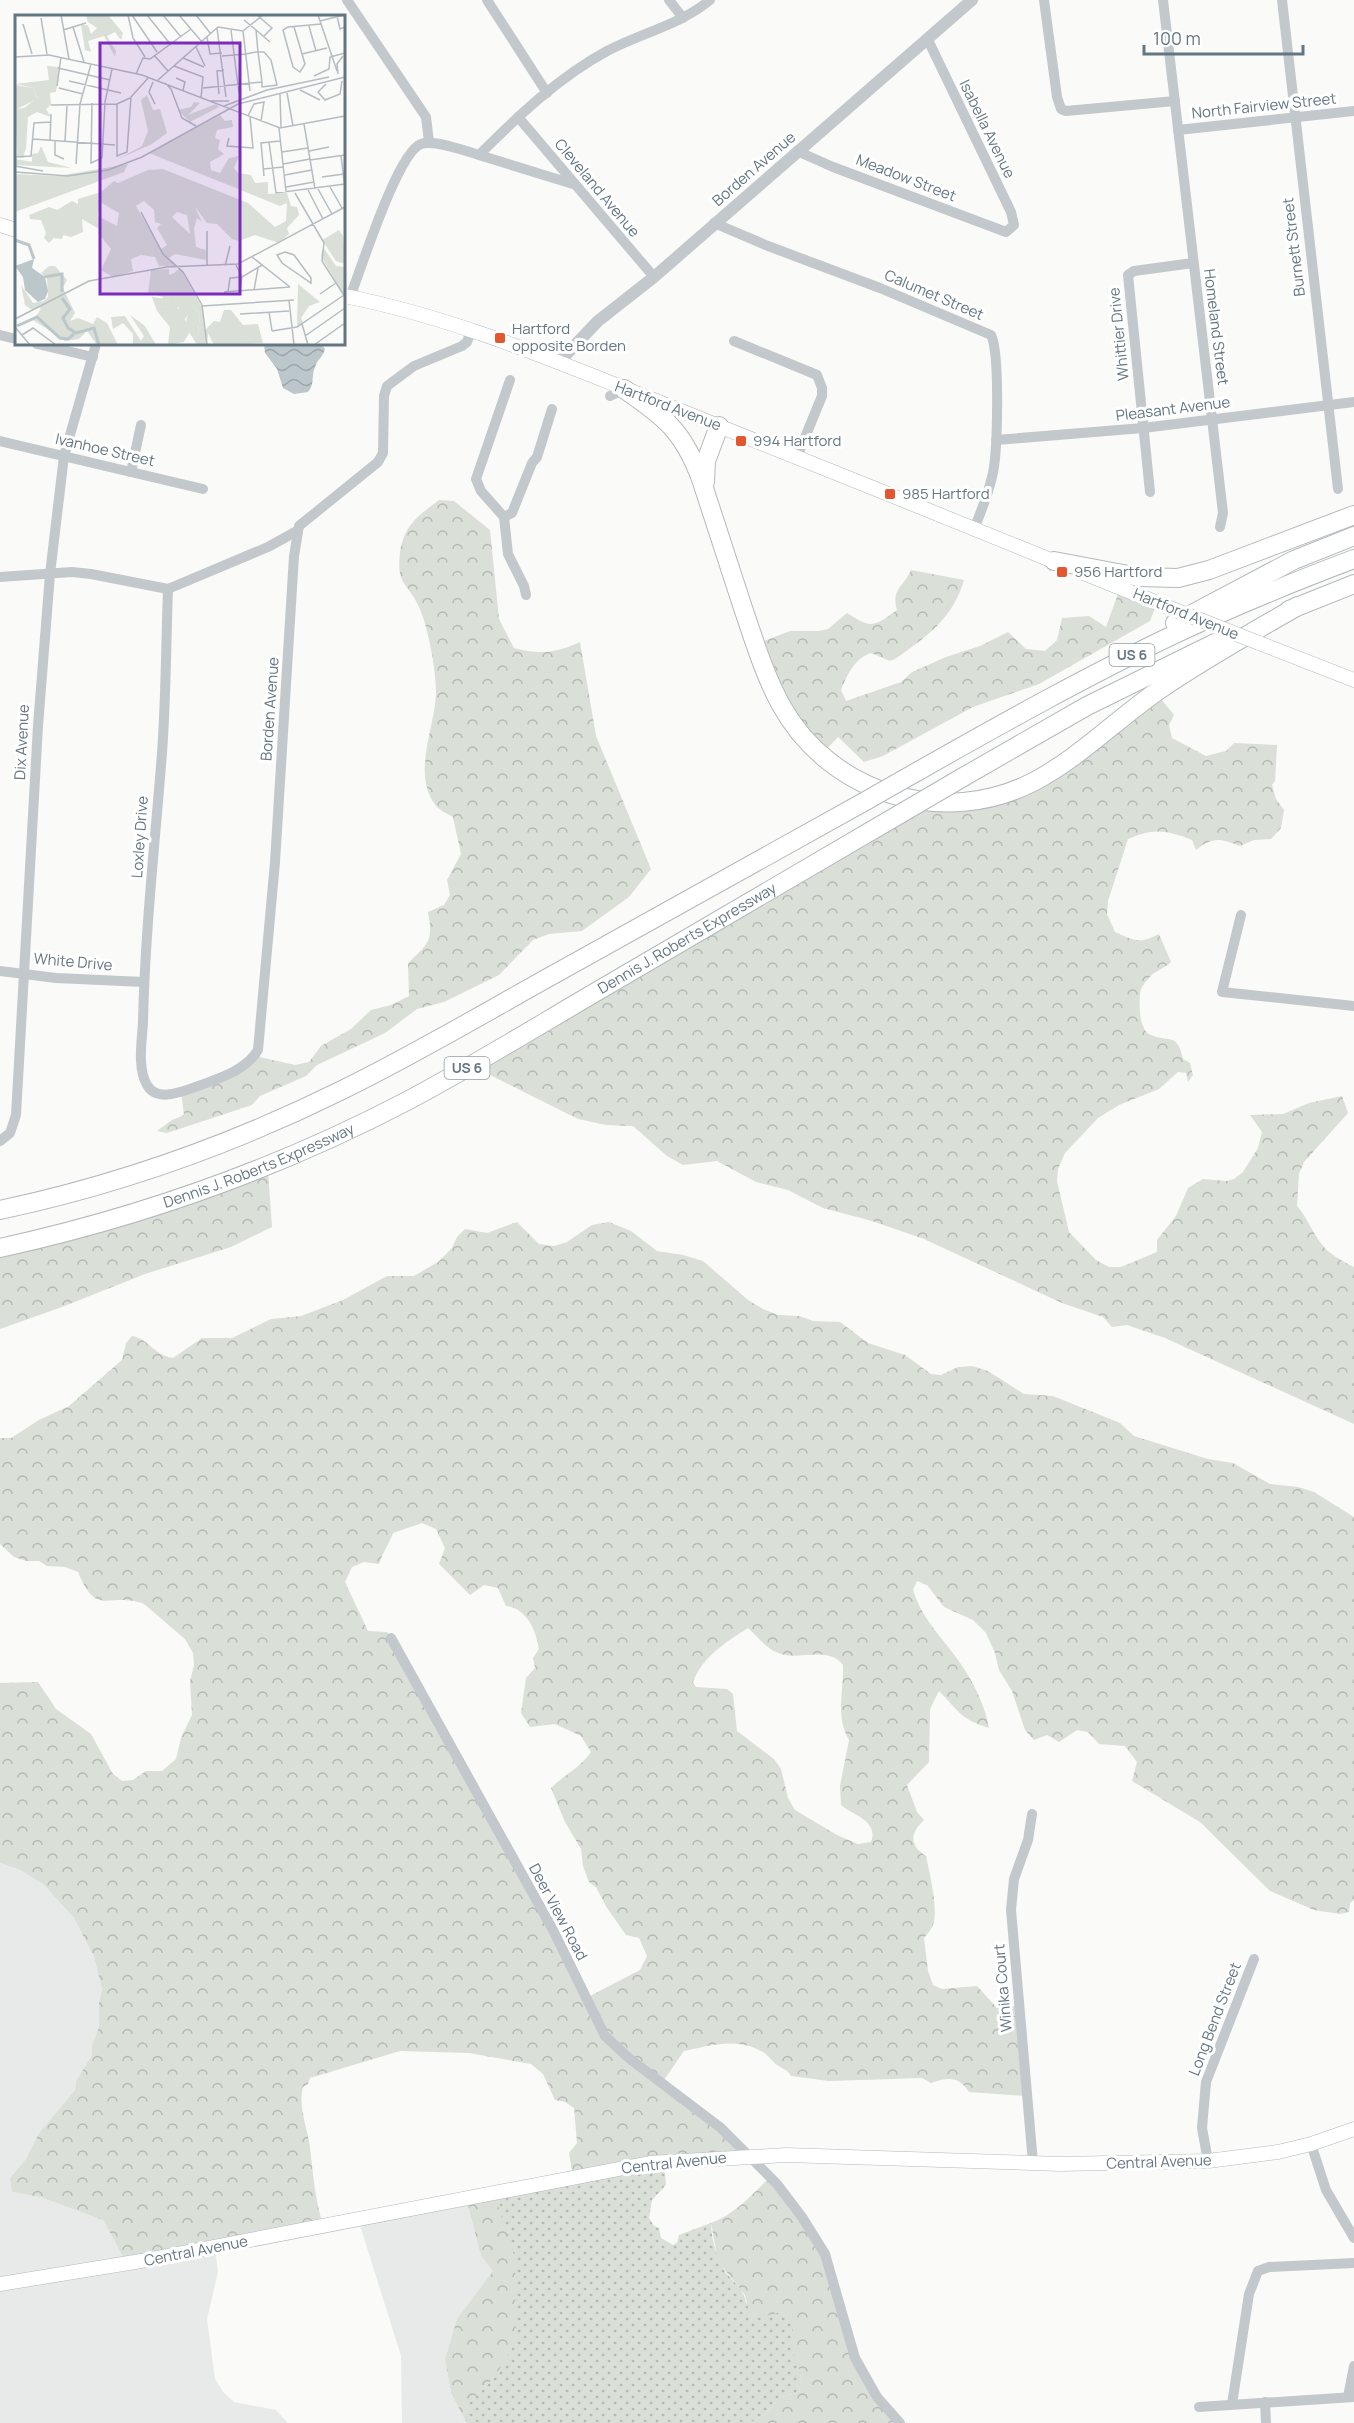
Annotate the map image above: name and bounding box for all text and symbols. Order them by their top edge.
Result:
inset map [15,15,345,345]
scale bar [1144,18,1303,56]
text: 100 m [1153,26,1201,50]
street label: Isabella Avenue [955,76,1020,182]
street label: North Fairview Street [1191,87,1337,124]
street label: Borden Avenue [708,126,800,211]
street label: Cleveland Avenue [550,134,645,242]
street label: Meadow Street [853,149,959,206]
street label: Burnett Street [1277,196,1310,298]
street label: Calumet Street [881,264,987,325]
street label: Homeland Street [1199,267,1234,386]
street label: Whittier Drive [1103,286,1134,382]
place label: Hartford opposite Borden [512,318,626,356]
marker: Hartford opposite Borden [493,331,507,345]
street label: Hartford Avenue [612,376,725,436]
street label: Pleasant Avenue [1115,391,1232,426]
street label: Ivanhoe Street [53,428,157,471]
place label: 994 Hartford [753,430,842,451]
marker: 994 Hartford [734,434,748,448]
place label: 985 Hartford [902,483,990,504]
marker: 985 Hartford [883,487,897,501]
place label: 956 Hartford [1074,561,1162,582]
marker: 956 Hartford [1055,565,1069,579]
street label: Hartford Avenue [1130,583,1242,644]
road number: US 6 [1110,644,1154,666]
street label: Borden Avenue [255,656,284,762]
street label: Dix Avenue [9,703,34,780]
street label: Loxley Drive [126,795,153,879]
street label: Dennis J. Roberts Expressway [594,877,780,999]
street label: White Drive [33,948,114,975]
road number: US 6 [444,1057,490,1079]
street label: Dennis J. Roberts Expressway [161,1118,358,1213]
street label: Deer View Road [524,1860,593,1964]
street label: Winika Court [988,1943,1017,2033]
street label: Long Bend Street [1183,1959,1246,2079]
street label: Central Avenue [620,2147,728,2178]
street label: Central Avenue [1106,2149,1212,2174]
street label: Central Avenue [142,2230,250,2271]

